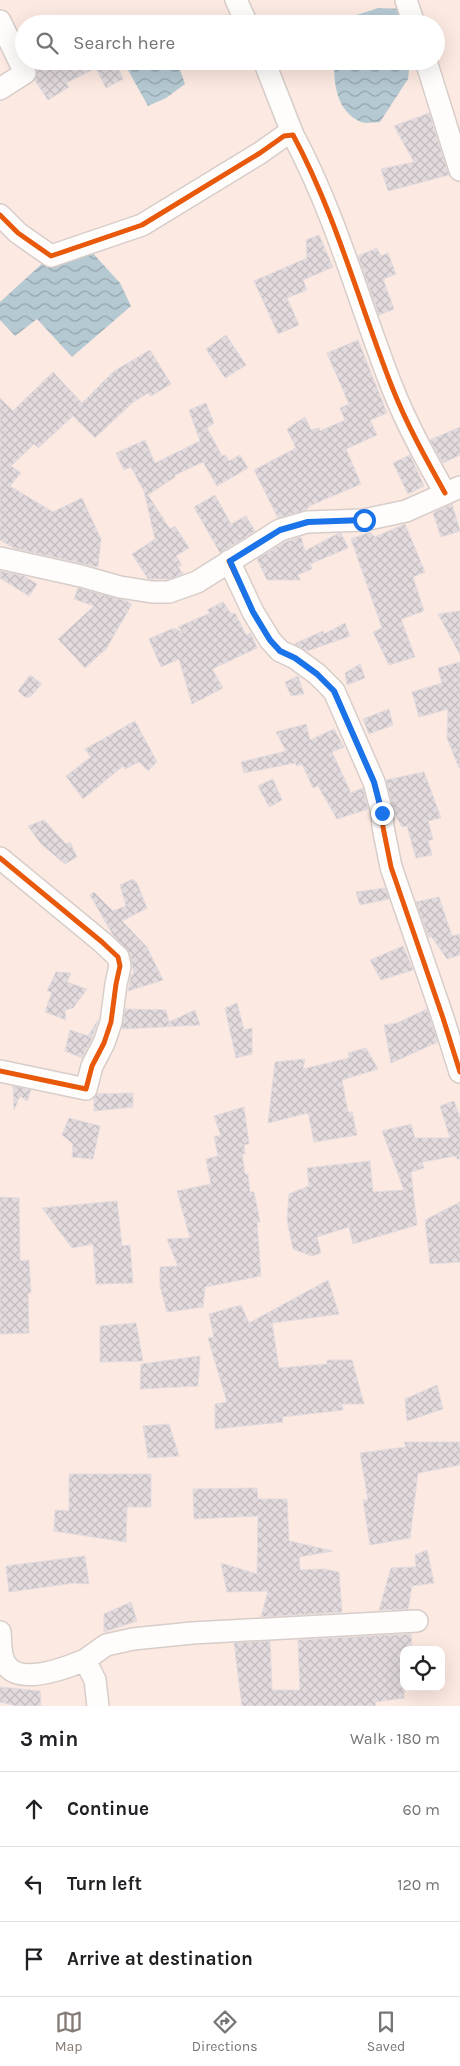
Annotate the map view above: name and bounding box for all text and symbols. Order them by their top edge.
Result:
search box [15,15,445,70]
icon: search [33,29,61,57]
text: Search here [73,32,175,54]
route start [353,509,376,532]
route end [371,802,394,825]
map controls [400,1646,445,1691]
button: locate [400,1646,445,1691]
text: 3 min [20,1727,78,1751]
text: Walk · 180 m [350,1729,440,1748]
icon: ahead [20,1795,48,1823]
text: Continue [67,1798,149,1820]
text: 60 m [403,1800,440,1819]
icon: left [20,1870,48,1898]
text: Turn left [67,1873,142,1895]
text: 120 m [397,1875,440,1894]
icon: arrive [20,1945,48,1973]
text: Arrive at destination [67,1948,253,1970]
tab: Map [55,2008,83,2055]
tab: Directions [192,2008,258,2055]
tab: Saved [367,2008,405,2055]

